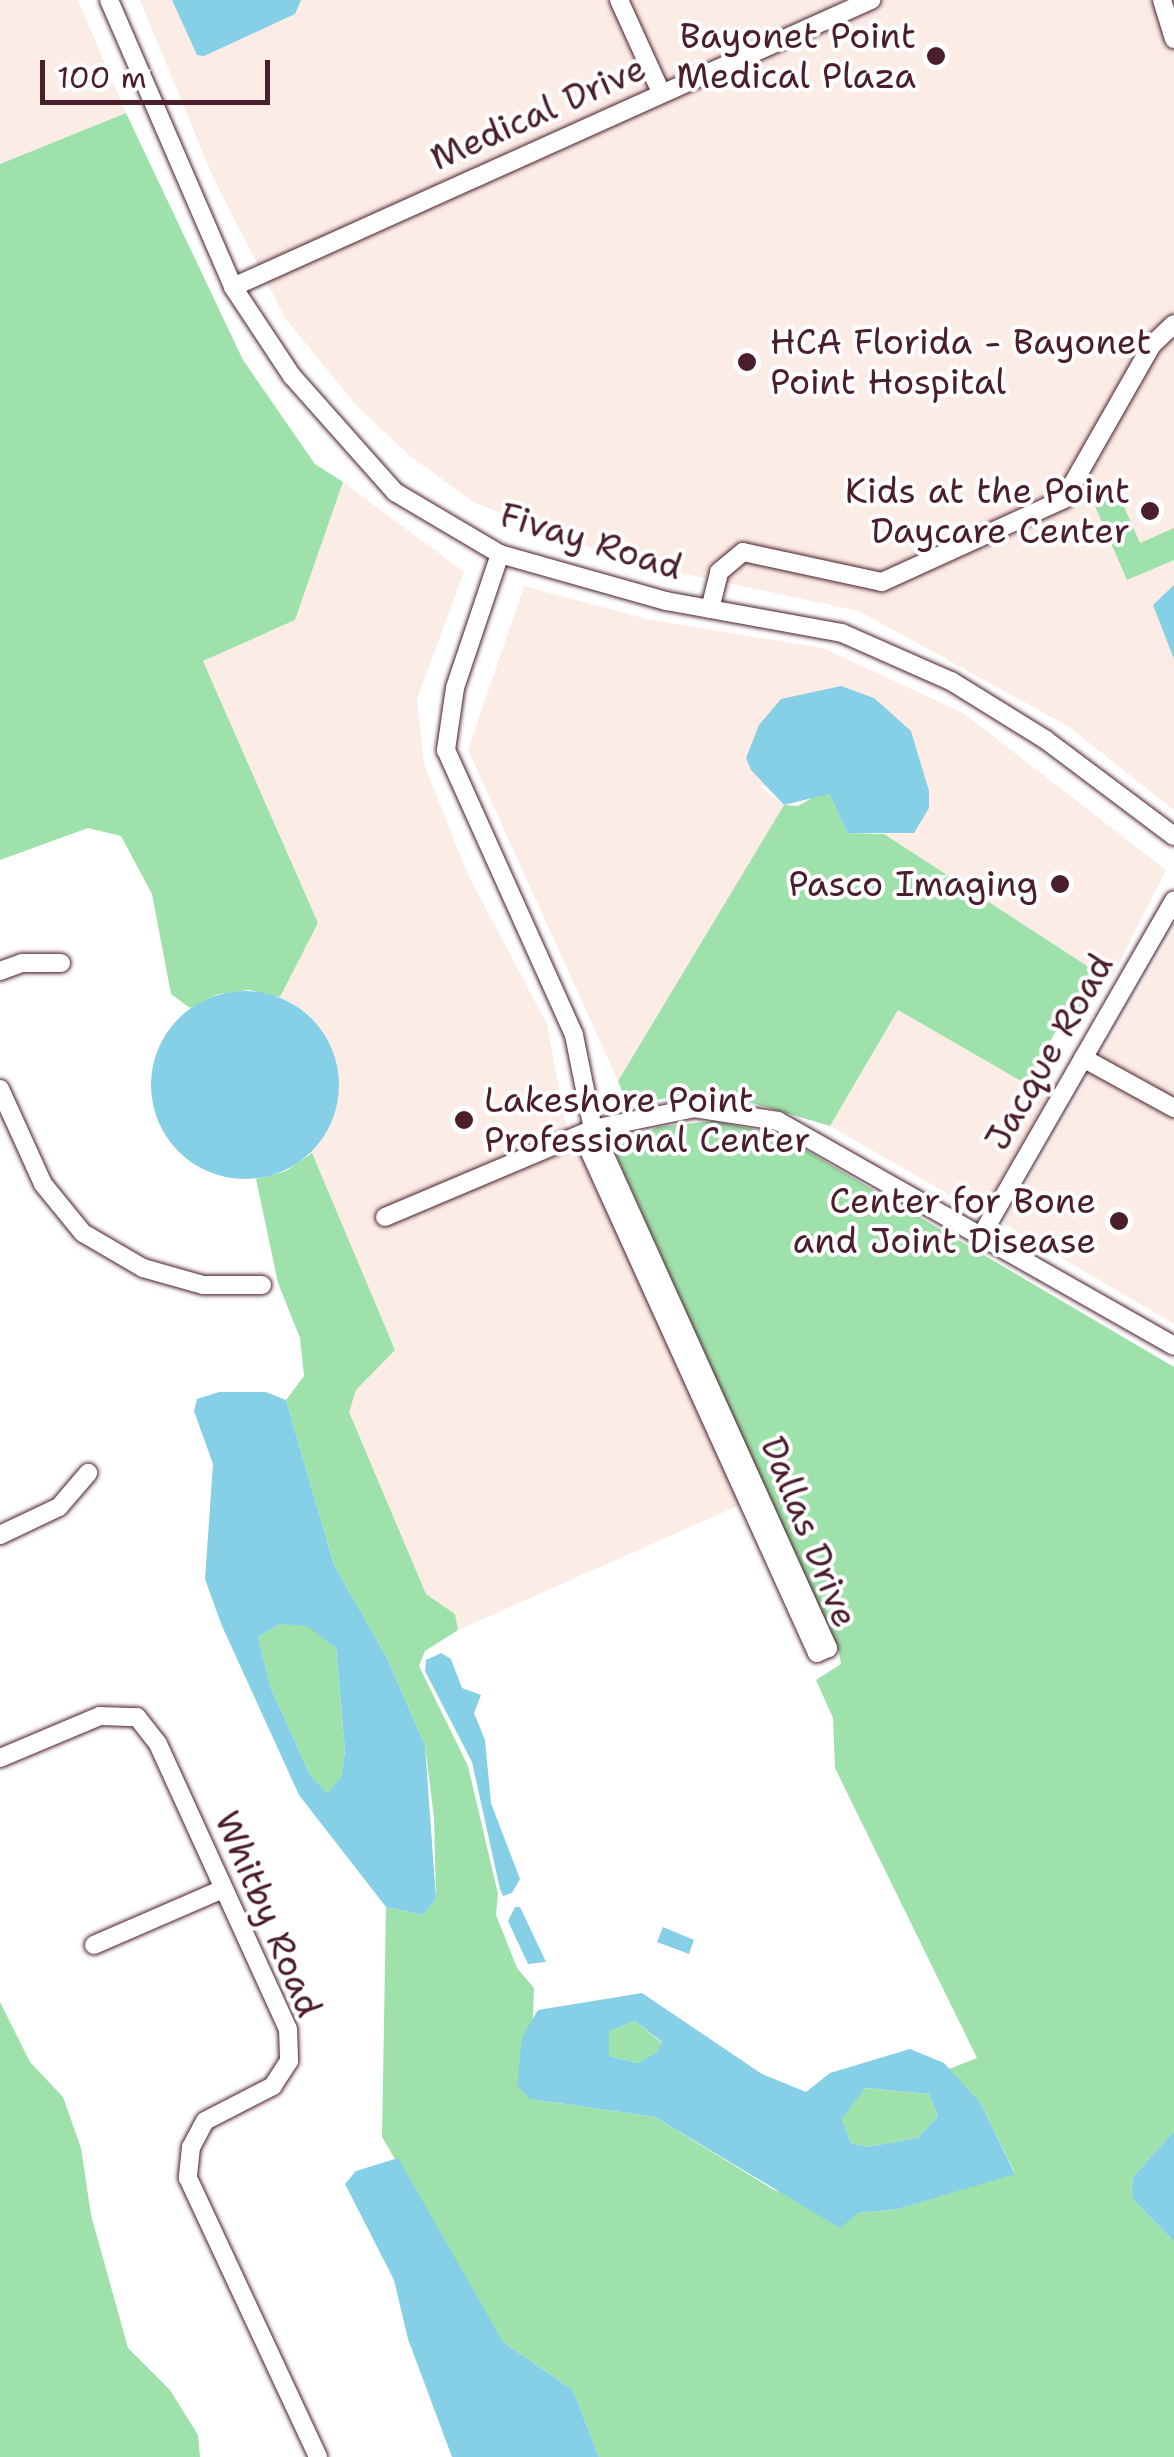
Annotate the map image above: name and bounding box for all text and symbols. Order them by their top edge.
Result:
place label: Bayonet Point Medical Plaza [676,15,916,97]
scale bar [45,40,275,102]
marker: Bayonet Point Medical Plaza [925,45,947,67]
street label: Medical Drive [424,47,652,179]
text: 100 m [57,57,147,98]
place label: HCA Florida - Bayonet Point Hospital [770,321,1152,403]
marker: HCA Florida - Bayonet Point Hospital [734,349,760,375]
place label: Kids at the Point Daycare Center [845,470,1130,552]
street label: Fivay Road [495,493,687,589]
marker: Kids at the Point Daycare Center [1139,500,1161,522]
place label: Pasco Imaging [788,863,1038,905]
marker: Pasco Imaging [1047,871,1073,897]
street label: Jacque Road [976,947,1122,1157]
place label: Lakeshore Point Professional Center [484,1079,810,1161]
marker: Lakeshore Point Professional Center [453,1109,475,1131]
place label: Center for Bone and Joint Disease [792,1180,1096,1262]
marker: Center for Bone and Joint Disease [1106,1208,1132,1234]
street label: Dallas Drive [752,1431,866,1633]
street label: Whitby Road [206,1805,330,2023]

